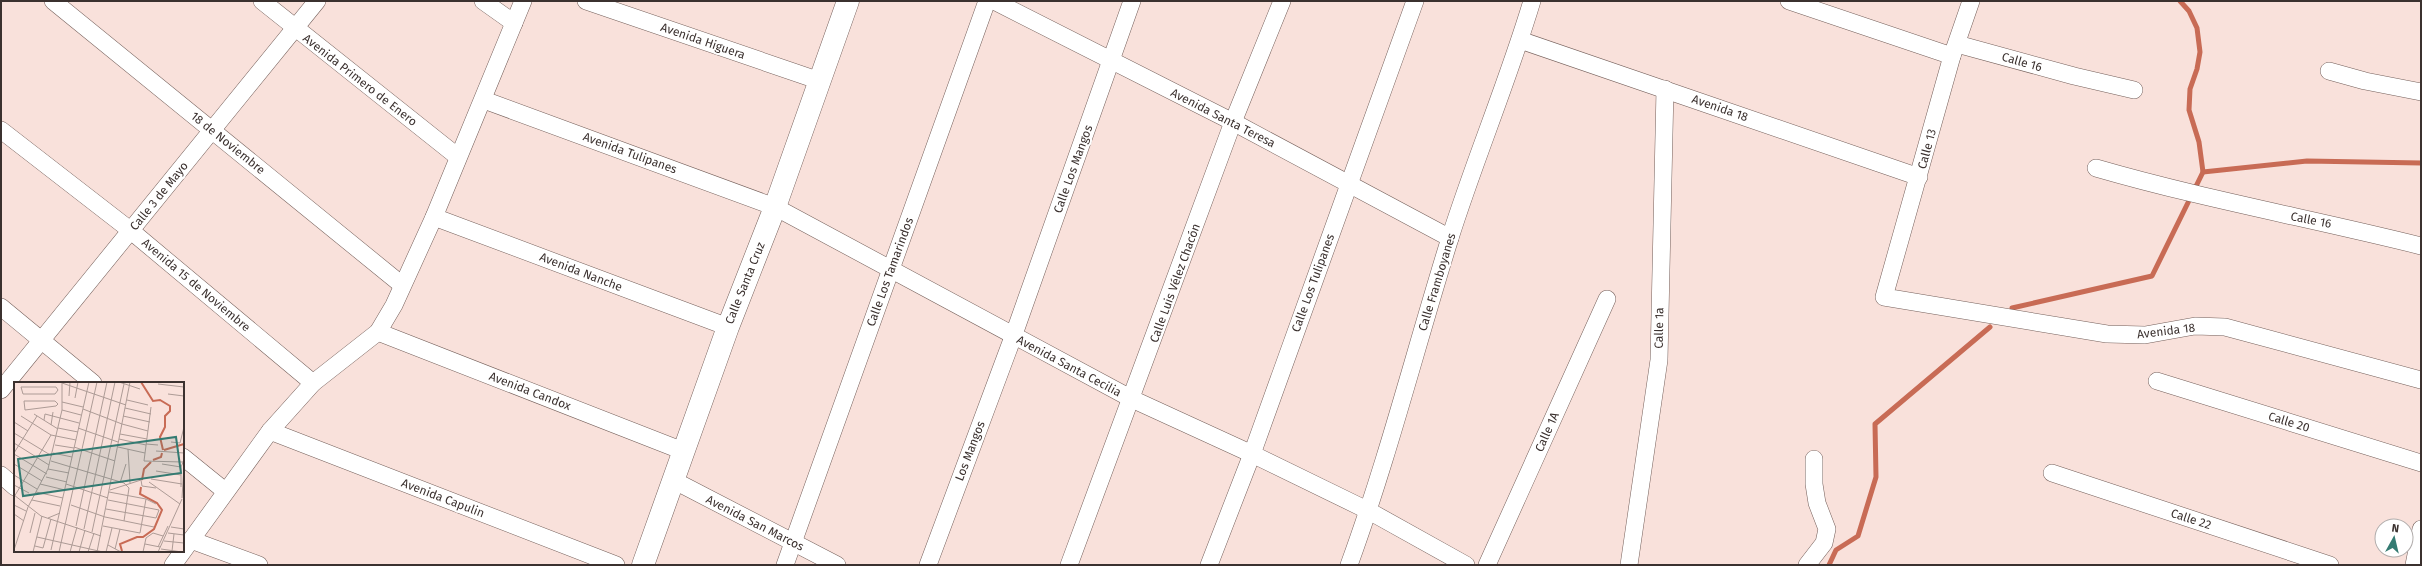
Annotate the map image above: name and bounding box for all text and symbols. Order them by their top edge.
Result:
street label: Avenida Higuera [659,20,747,62]
street label: Avenida Primero de Enero [300,31,420,129]
street label: Calle 16 [2000,50,2044,74]
street label: Avenida Santa Teresa [1168,86,1278,150]
street label: Avenida 18 [1690,92,1750,124]
street label: 18 de Noviembre [188,109,268,177]
street label: Calle Los Mangos [1051,123,1096,215]
street label: Calle 13 [1915,127,1939,171]
street label: Avenida Tulipanes [581,130,679,177]
street label: Calle 3 de Mayo [127,159,191,233]
street label: Calle 16 [2289,209,2333,231]
street label: Calle Los Tamarindos [864,215,916,328]
street label: Calle Luis Vélez Chacón [1147,222,1203,344]
street label: Calle Framboyanes [1415,231,1459,333]
street label: Calle Los Tulipanes [1289,232,1337,334]
street label: Avenida 15 de Noviembre [139,236,253,334]
street label: Calle Santa Cruz [722,240,768,326]
street label: Avenida Nanche [538,250,624,294]
street label: Calle 1a [1652,307,1666,349]
street label: Avenida 18 [2136,320,2196,342]
street label: Avenida Santa Cecilia [1014,333,1124,399]
street label: Avenida Candox [487,369,573,413]
inset map [14,382,184,552]
street label: Calle 20 [2267,409,2312,435]
street label: Calle 1A [1532,410,1562,454]
street label: Los Mangos [952,419,988,483]
street label: Avenida Capulin [400,476,486,520]
street label: Avenida San Marcos [704,492,807,554]
street label: Calle 22 [2169,506,2213,532]
north arrow [2374,518,2414,558]
text: N [2391,522,2400,536]

